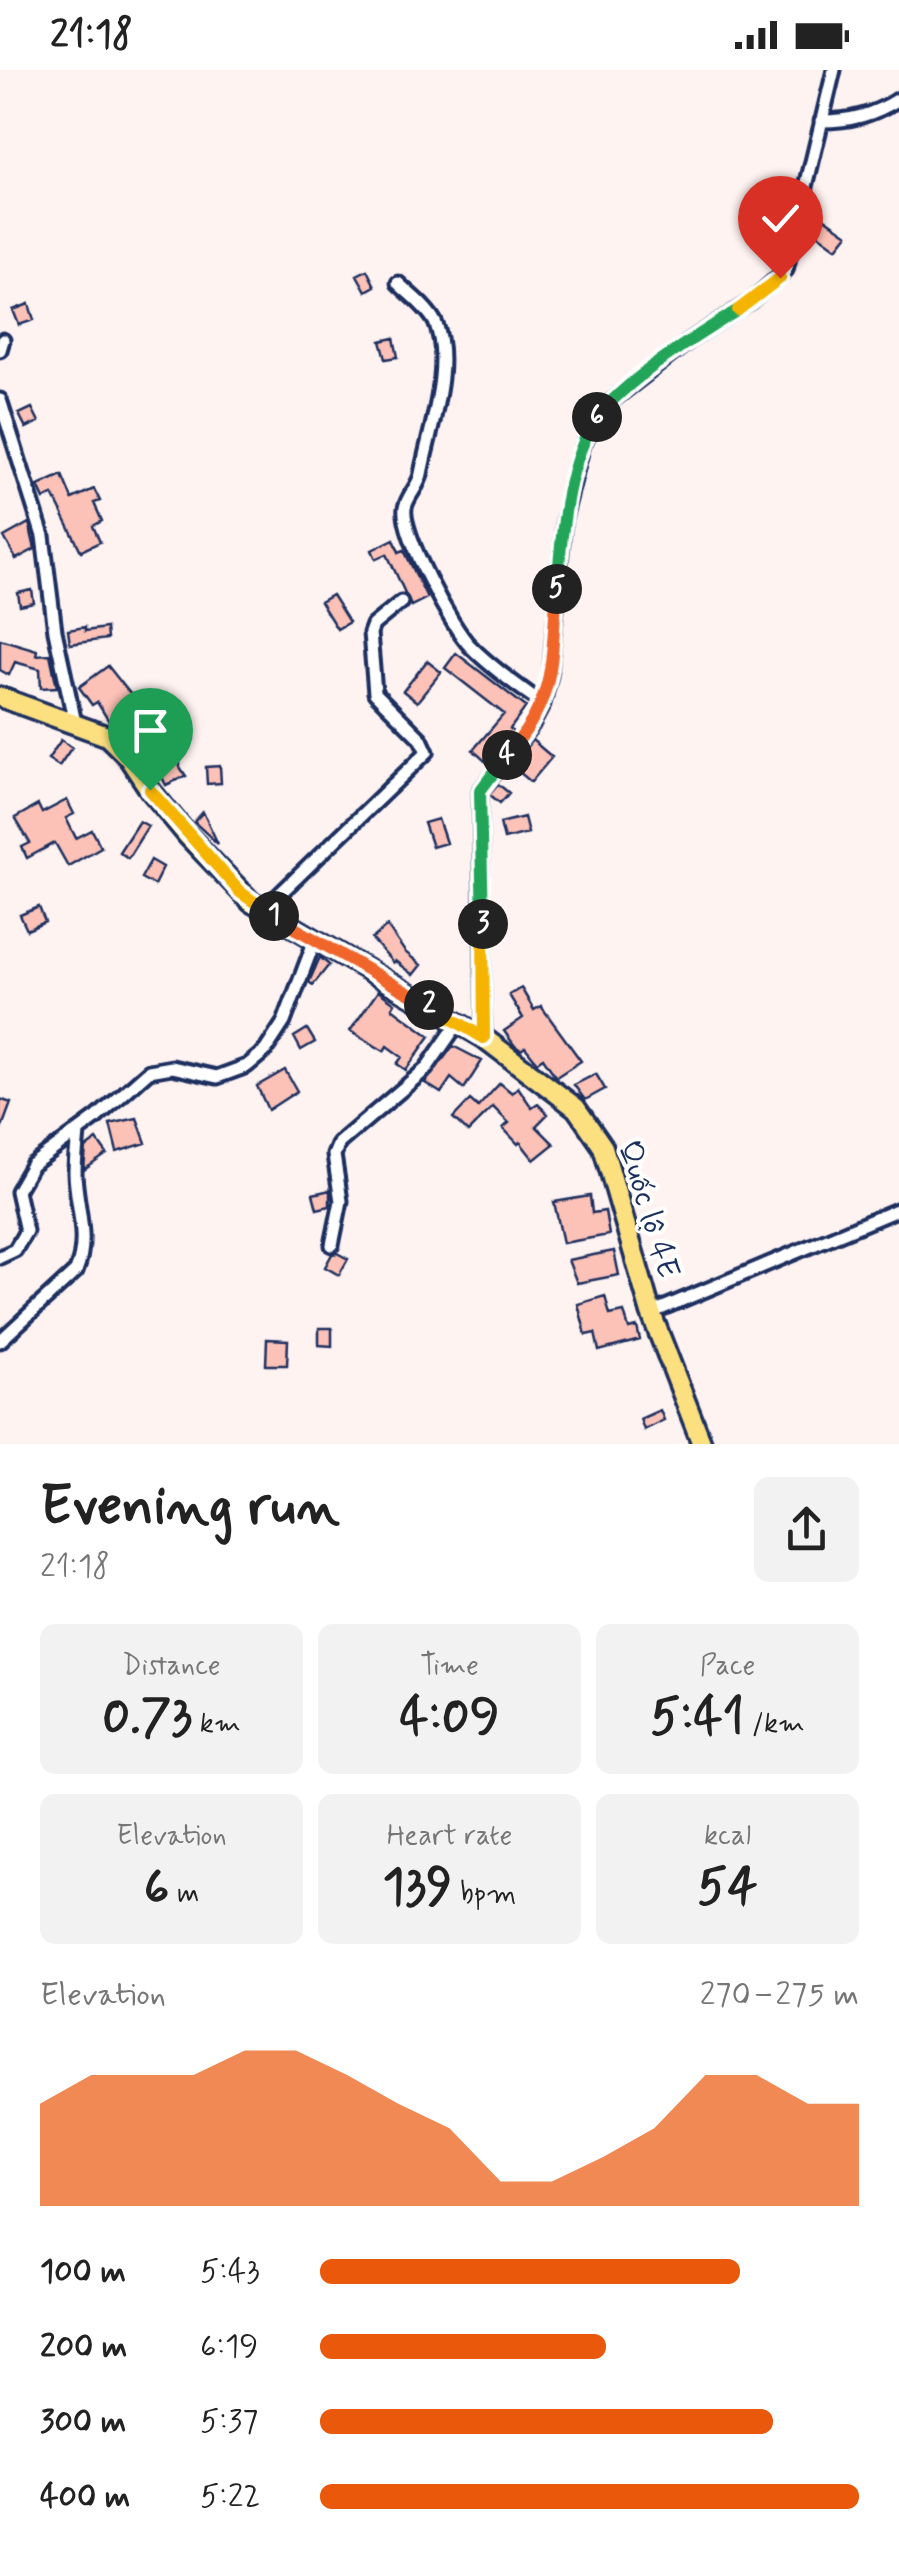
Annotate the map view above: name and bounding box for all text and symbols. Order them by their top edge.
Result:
text: 21:18 [50,11,133,60]
pin [738,176,823,279]
icon: check [753,191,808,246]
pin: 6 [572,392,622,442]
text: 6 [590,398,604,435]
pin: 5 [532,564,582,614]
text: 5 [549,570,565,607]
pin [108,688,193,791]
icon: arrive [123,703,178,758]
pin: 4 [482,730,532,780]
text: 4 [499,736,515,773]
pin: 1 [249,891,299,941]
text: 1 [268,897,280,934]
pin: 3 [458,899,508,949]
text: 3 [477,905,489,942]
pin: 2 [404,980,454,1030]
text: 2 [422,986,436,1023]
street label: Quốc lộ 4E [607,1136,689,1284]
text: Evening run [40,1472,340,1544]
button: share [754,1477,859,1582]
text: 21:18 [40,1546,110,1588]
text: Distance [122,1648,221,1685]
text: Time [420,1648,479,1685]
text: Pace [700,1648,755,1685]
text: 0.73 [102,1685,192,1751]
text: 4:09 [399,1685,500,1751]
text: 5:41 [650,1685,744,1751]
text: km [192,1706,241,1743]
text: /km [744,1706,805,1743]
text: Elevation [116,1818,227,1855]
text: Heart rate [387,1818,512,1855]
text: kcal [704,1818,751,1855]
text: 6 [144,1855,169,1921]
text: 139 [383,1855,452,1921]
text: 54 [697,1855,758,1921]
text: m [169,1876,199,1913]
text: bpm [452,1876,516,1913]
text: Elevation [40,1974,166,2016]
text: 270–275 m [700,1974,859,2016]
text: 100 m [40,2251,126,2293]
text: 5:43 [200,2251,260,2293]
text: 200 m [40,2326,127,2368]
text: 6:19 [200,2326,258,2368]
text: 300 m [40,2401,126,2443]
text: 5:37 [200,2401,258,2443]
text: 400 m [40,2476,130,2518]
text: 5:22 [200,2476,260,2518]

